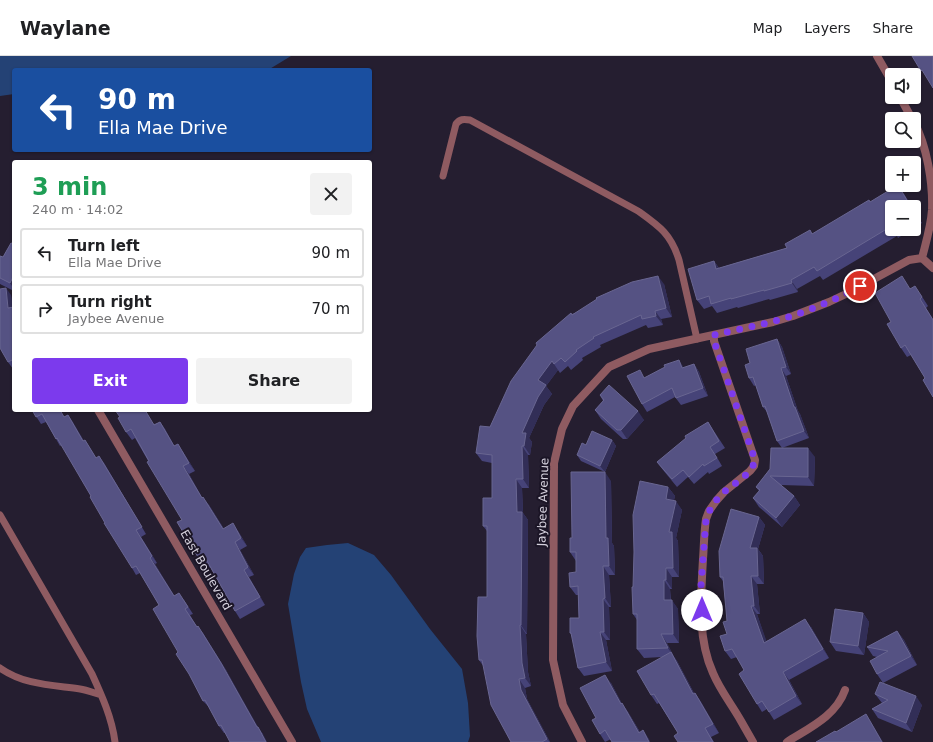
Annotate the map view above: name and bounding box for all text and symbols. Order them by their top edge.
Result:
text: Waylane [20,17,111,39]
text: Map [753,20,782,36]
text: Layers [804,20,851,36]
text: Share [873,20,913,36]
map controls [885,68,921,236]
button: sound [885,68,921,104]
text: 90 m [98,83,176,116]
icon: left [32,84,84,136]
button: search [885,112,921,148]
text: Ella Mae Drive [98,117,227,138]
button: + [885,156,921,192]
text: 3 min [32,173,107,201]
button: close [310,173,352,215]
button: − [885,200,921,236]
text: 240 m · 14:02 [32,202,123,217]
text: Turn left [68,237,140,255]
icon: left [34,242,56,264]
text: 90 m [312,244,350,262]
text: Ella Mae Drive [68,255,162,270]
pin [843,269,877,303]
icon: arrive [849,275,871,297]
text: Turn right [68,293,152,311]
icon: right [34,298,56,320]
text: 70 m [312,300,350,318]
text: Jaybee Avenue [68,311,164,326]
button: Exit [32,358,188,404]
button: Share [196,358,352,404]
street label: Jaybee Avenue [534,457,552,548]
street label: East Boulevard [177,527,235,613]
position arrow [681,589,723,631]

